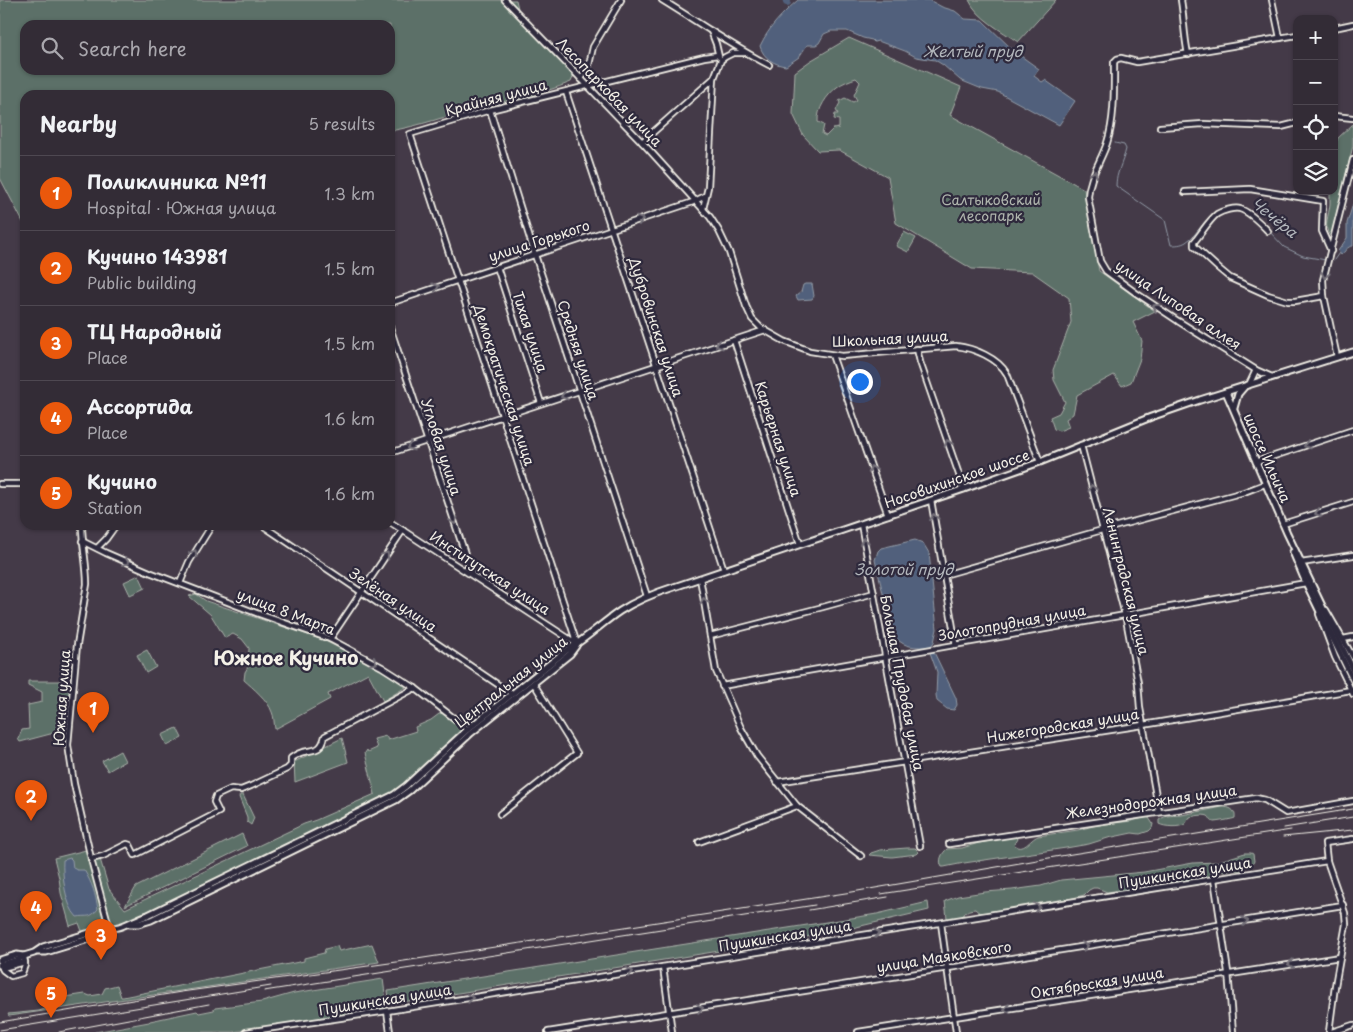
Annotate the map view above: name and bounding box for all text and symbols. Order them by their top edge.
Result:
map controls [1293,15,1338,195]
button: + [1293,15,1338,60]
search box [20,20,395,75]
street label: Лесопарковая улица [552,32,667,151]
icon: search [38,34,66,62]
text: Search here [78,34,187,62]
water label: Желтый пруд [923,39,1024,62]
button: − [1293,60,1338,105]
street label: Крайняя улица [443,74,549,121]
button: locate [1293,105,1338,150]
text: Nearby [40,107,117,139]
text: 5 results [308,111,375,135]
button: layers [1293,150,1338,195]
text: Поликлиника №11 [87,167,267,195]
one-way arrow [1087,170,1098,179]
text: 1 [52,181,60,205]
text: 1.3 km [325,181,375,205]
park label: Салтыковский лесопарк [941,189,1041,226]
water label: Чечёра [1247,191,1304,243]
text: Hospital · Южная улица [87,195,276,219]
street label: улица Горького [485,214,592,267]
one-way arrow [636,215,644,225]
text: Кучино 143981 [87,242,227,270]
street label: Дубровинская улица [624,253,689,400]
street label: улица Липовая аллея [1111,255,1245,355]
text: 2 [50,256,62,280]
text: 1.5 km [324,256,375,280]
text: Public building [87,270,197,294]
one-way arrow [1320,271,1331,280]
one-way arrow [432,283,440,293]
street label: Тихая улица [508,289,553,375]
street label: Средняя улица [552,297,605,403]
street label: Демократическая улица [468,300,541,468]
one-way arrow [1152,304,1162,313]
text: ТЦ Народный [87,317,222,345]
street label: Школьная улица [831,325,949,352]
text: 3 [51,331,61,355]
text: 1.5 km [324,331,375,355]
one-way arrow [715,340,723,350]
text: Place [87,345,128,369]
your location [847,369,873,395]
street label: Карьерная улица [750,379,807,499]
one-way arrow [561,390,569,400]
text: Ассортида [87,392,193,420]
street label: Угловая улица [416,396,467,498]
text: 4 [51,406,61,430]
text: 1.6 km [324,406,375,430]
street label: шоссе Ильича [1238,410,1297,506]
text: Place [87,420,128,444]
one-way arrow [944,439,954,448]
one-way arrow [1303,439,1311,449]
one-way arrow [406,441,415,451]
street label: Носовихинское шоссе [882,444,1032,513]
one-way arrow [868,465,878,474]
text: Кучино [87,467,157,495]
text: 5 [51,481,61,505]
text: 1.6 km [324,481,375,505]
one-way arrow [1087,484,1097,492]
text: Station [87,495,142,519]
street label: Ленинградская улица [1098,505,1155,657]
one-way arrow [1315,507,1323,517]
one-way arrow [929,513,939,522]
one-way arrow [448,516,458,524]
street label: Институтская улица [426,526,555,620]
one-way arrow [860,537,870,545]
one-way arrow [188,549,198,558]
one-way arrow [380,551,389,561]
one-way arrow [121,555,130,566]
water label: Золотой пруд [855,557,955,580]
street label: Зелёная улица [345,562,441,637]
street label: улица 8 Марта [234,583,339,640]
street label: Большая Прудовая улица [875,593,930,773]
one-way arrow [699,596,709,605]
street label: Золотопрудная улица [936,599,1088,646]
street label: Центральная улица [450,631,572,732]
district label: Южное Кучино [213,643,359,671]
street label: Южная улица [48,649,75,747]
one-way arrow [369,656,378,666]
pin: 1 [77,692,109,733]
street label: Нижегородская улица [985,703,1141,748]
street label: Железнодорожная улица [1064,779,1238,824]
pin: 2 [15,780,47,821]
street label: Пушкинская улица [1117,852,1253,893]
pin: 4 [20,891,52,932]
one-way arrow [1033,903,1042,913]
street label: Пушкинская улица [717,915,853,956]
one-way arrow [1241,916,1250,926]
pin: 3 [85,919,117,960]
one-way arrow [873,928,881,938]
street label: улица Маяковского [875,935,1013,978]
one-way arrow [1080,942,1089,952]
one-way arrow [1287,959,1296,969]
street label: Октябрьская улица [1029,962,1165,1003]
one-way arrow [626,967,634,978]
pin: 5 [35,977,67,1018]
street label: Пушкинская улица [317,979,453,1020]
one-way arrow [465,993,474,1003]
one-way arrow [695,1003,704,1013]
one-way arrow [1002,1003,1011,1013]

